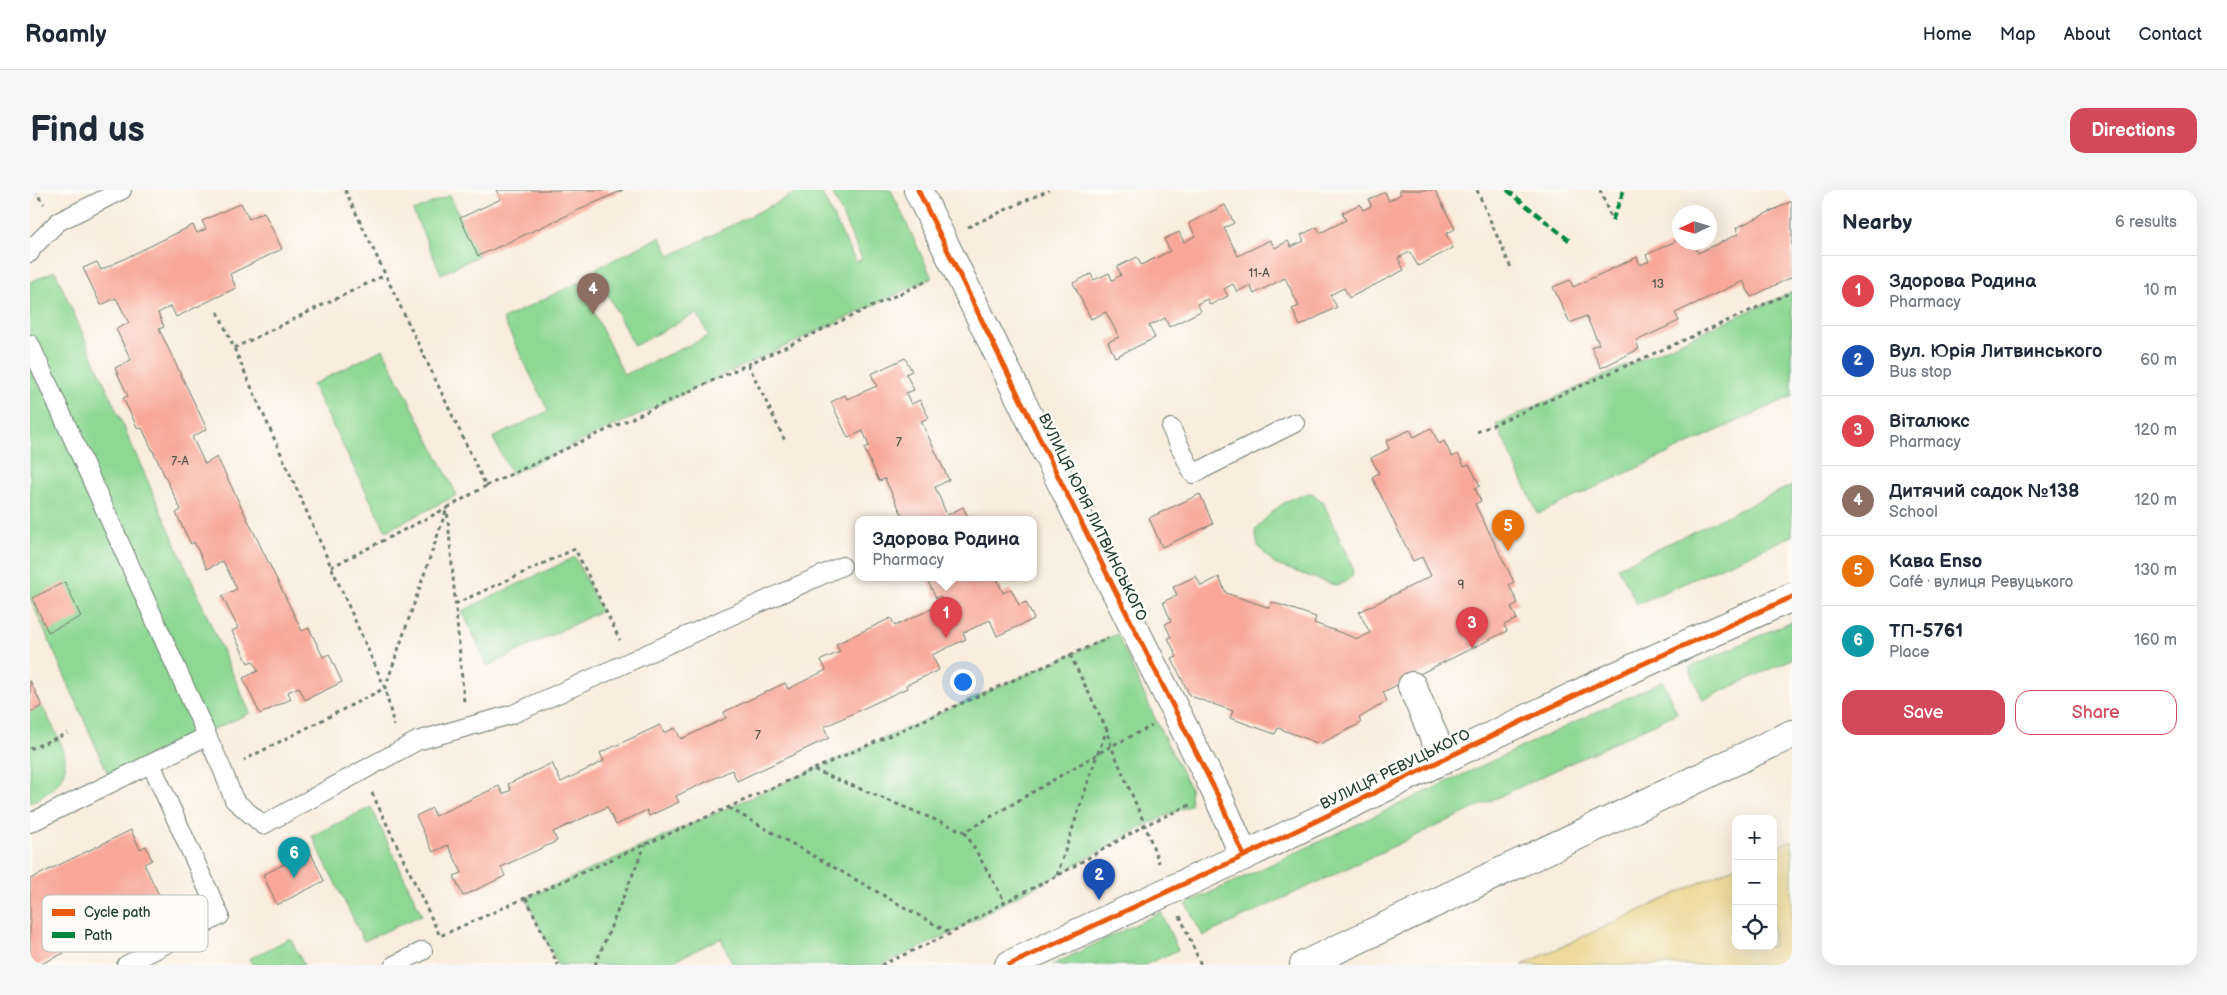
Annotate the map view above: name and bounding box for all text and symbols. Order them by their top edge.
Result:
text: Roamly [25,20,106,49]
text: Home [1923,24,1972,45]
text: Map [2000,24,2036,45]
text: About [2064,24,2111,45]
text: Contact [2139,24,2202,45]
button: Directions [2070,108,2197,153]
text: Find us [30,109,145,152]
north arrow [1672,205,1717,250]
text: Nearby [1842,210,1912,235]
text: 6 results [2115,213,2177,232]
house number: 11-А [1249,266,1270,281]
text: Здорова Родина [1889,270,2036,293]
pin: 4 [577,273,609,314]
house number: 13 [1652,277,1664,292]
text: 1 [1855,281,1861,300]
text: 10 m [2144,281,2177,300]
text: Pharmacy [1889,293,1961,312]
text: Вул. Юрія Литвинського [1889,340,2102,363]
text: 2 [1853,351,1863,370]
text: 60 m [2140,351,2177,370]
text: Bus stop [1889,363,1952,382]
street label: ВУЛИЦЯ ЮРІЯ ЛИТВИНСЬКОГО [1034,410,1151,624]
text: Віталюкс [1889,410,1970,433]
text: 3 [1853,421,1863,440]
text: 120 m [2134,421,2177,440]
text: Pharmacy [1889,433,1961,452]
house number: 7 [896,435,902,450]
house number: 7-А [171,454,190,469]
text: Дитячий садок №138 [1889,480,2079,503]
text: 4 [1853,491,1863,510]
text: 120 m [2134,491,2177,510]
text: School [1889,503,1938,522]
pin: 5 [1492,510,1524,551]
popup [855,516,1037,581]
text: Здорова Родина [872,528,1020,551]
text: Кава Enso [1889,550,1982,573]
text: Pharmacy [872,551,944,570]
text: 5 [1853,561,1863,580]
text: 130 m [2134,561,2177,580]
text: Café · вулиця Ревуцького [1889,573,2073,592]
house number: 9 [1458,578,1465,593]
pin: 1 [930,597,962,638]
pin: 3 [1456,607,1488,648]
text: ТП-5761 [1889,620,1963,643]
text: 6 [1853,631,1863,650]
text: 160 m [2134,631,2177,650]
text: Place [1889,643,1930,662]
your location [950,669,976,695]
button: Save [1842,690,2005,735]
button: Share [2015,690,2177,735]
street label: ВУЛИЦЯ РЕВУЦЬКОГО [1317,725,1473,814]
house number: 7 [755,728,761,743]
map controls [1732,815,1777,950]
button: + [1732,815,1777,860]
pin: 6 [278,837,310,878]
pin: 2 [1083,859,1115,900]
button: − [1732,860,1777,905]
legend [42,895,208,952]
text: Cycle path [84,904,151,921]
button: locate [1732,905,1777,950]
text: Path [84,927,112,944]

